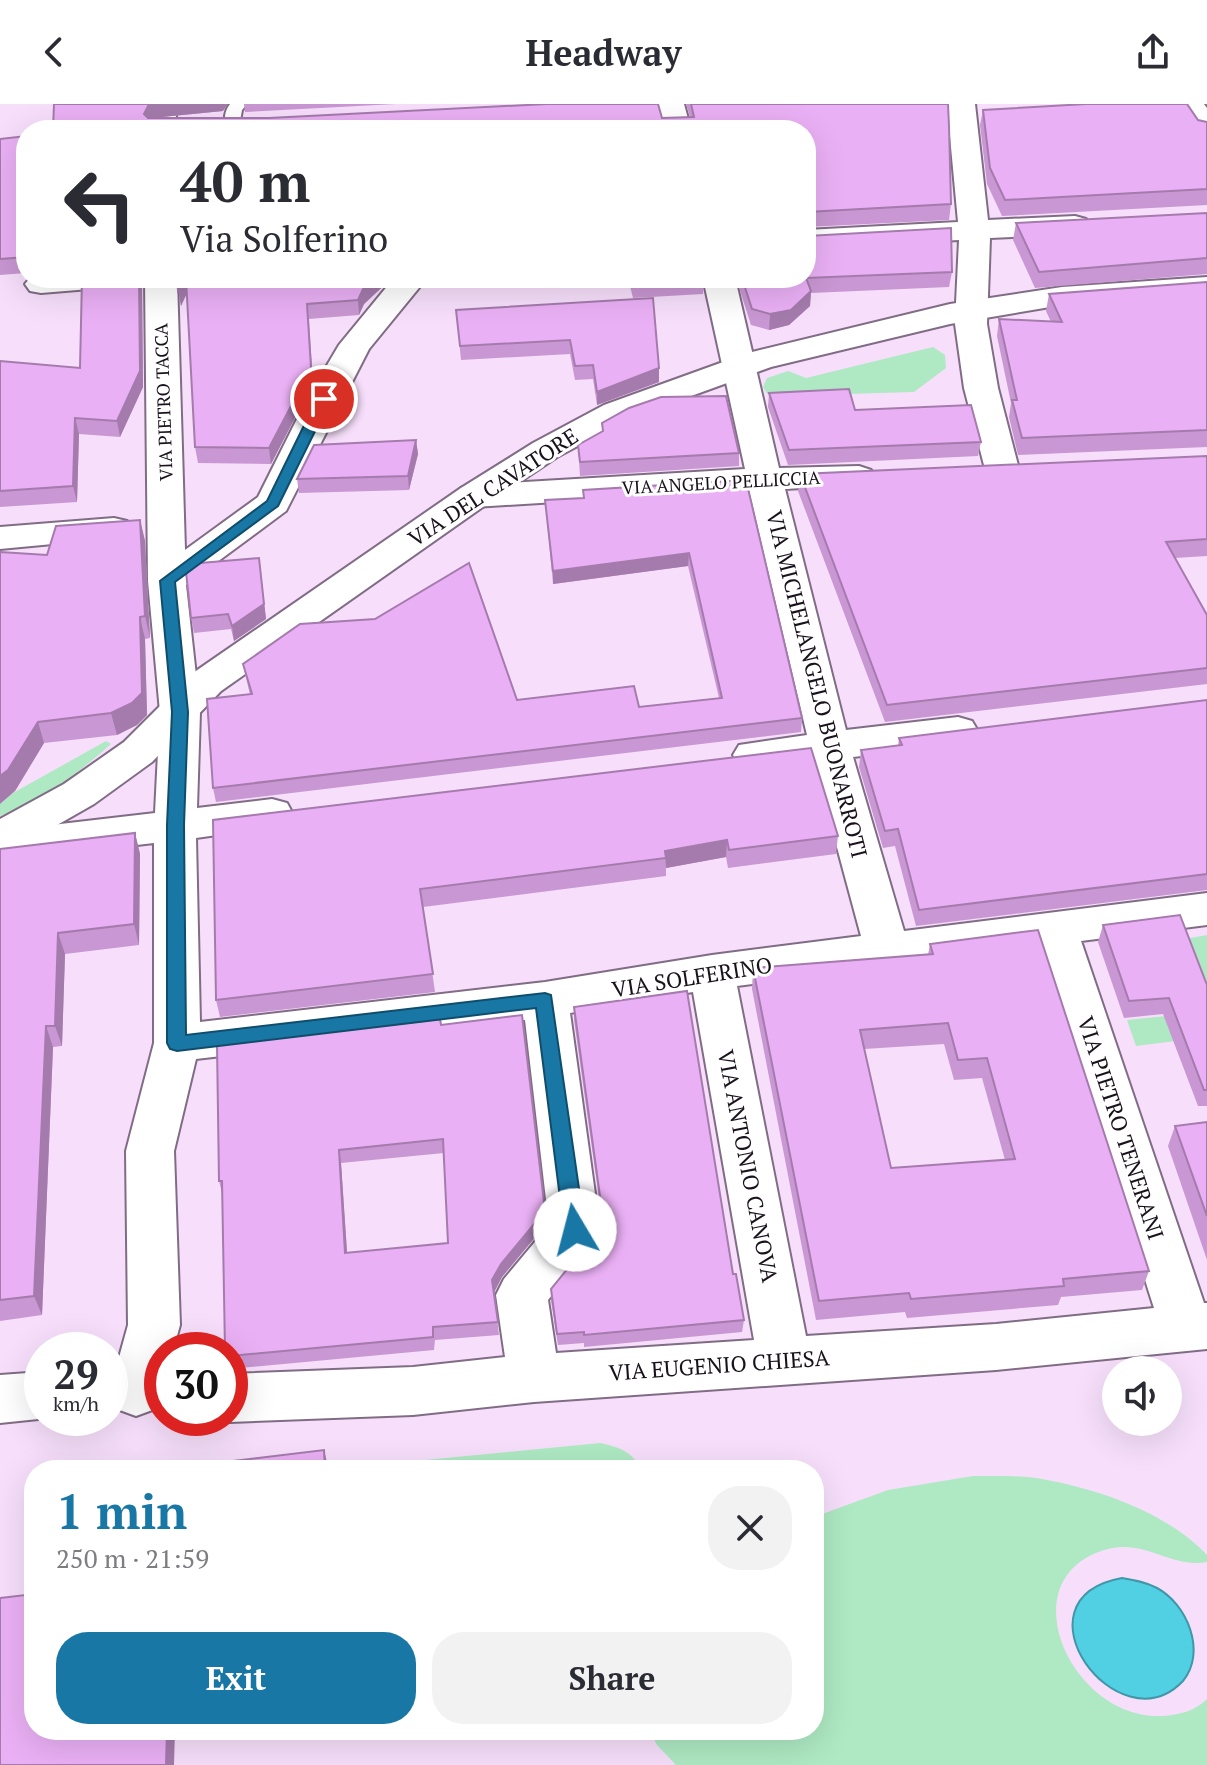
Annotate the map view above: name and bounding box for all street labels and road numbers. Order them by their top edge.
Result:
street label: VIA PIETRO TACCA [148,322,178,481]
street label: VIA DEL CAVATORE [402,421,583,552]
street label: VIA ANGELO PELLICCIA [621,465,822,499]
street label: VIA MICHELANGELO BUONARROTI [760,507,875,861]
street label: VIA SOLFERINO [610,950,774,1003]
street label: VIA PIETRO TENERANI [1072,1012,1171,1243]
street label: VIA ANTONIO CANOVA [712,1047,785,1286]
street label: VIA EUGENIO CHIESA [608,1342,831,1387]

